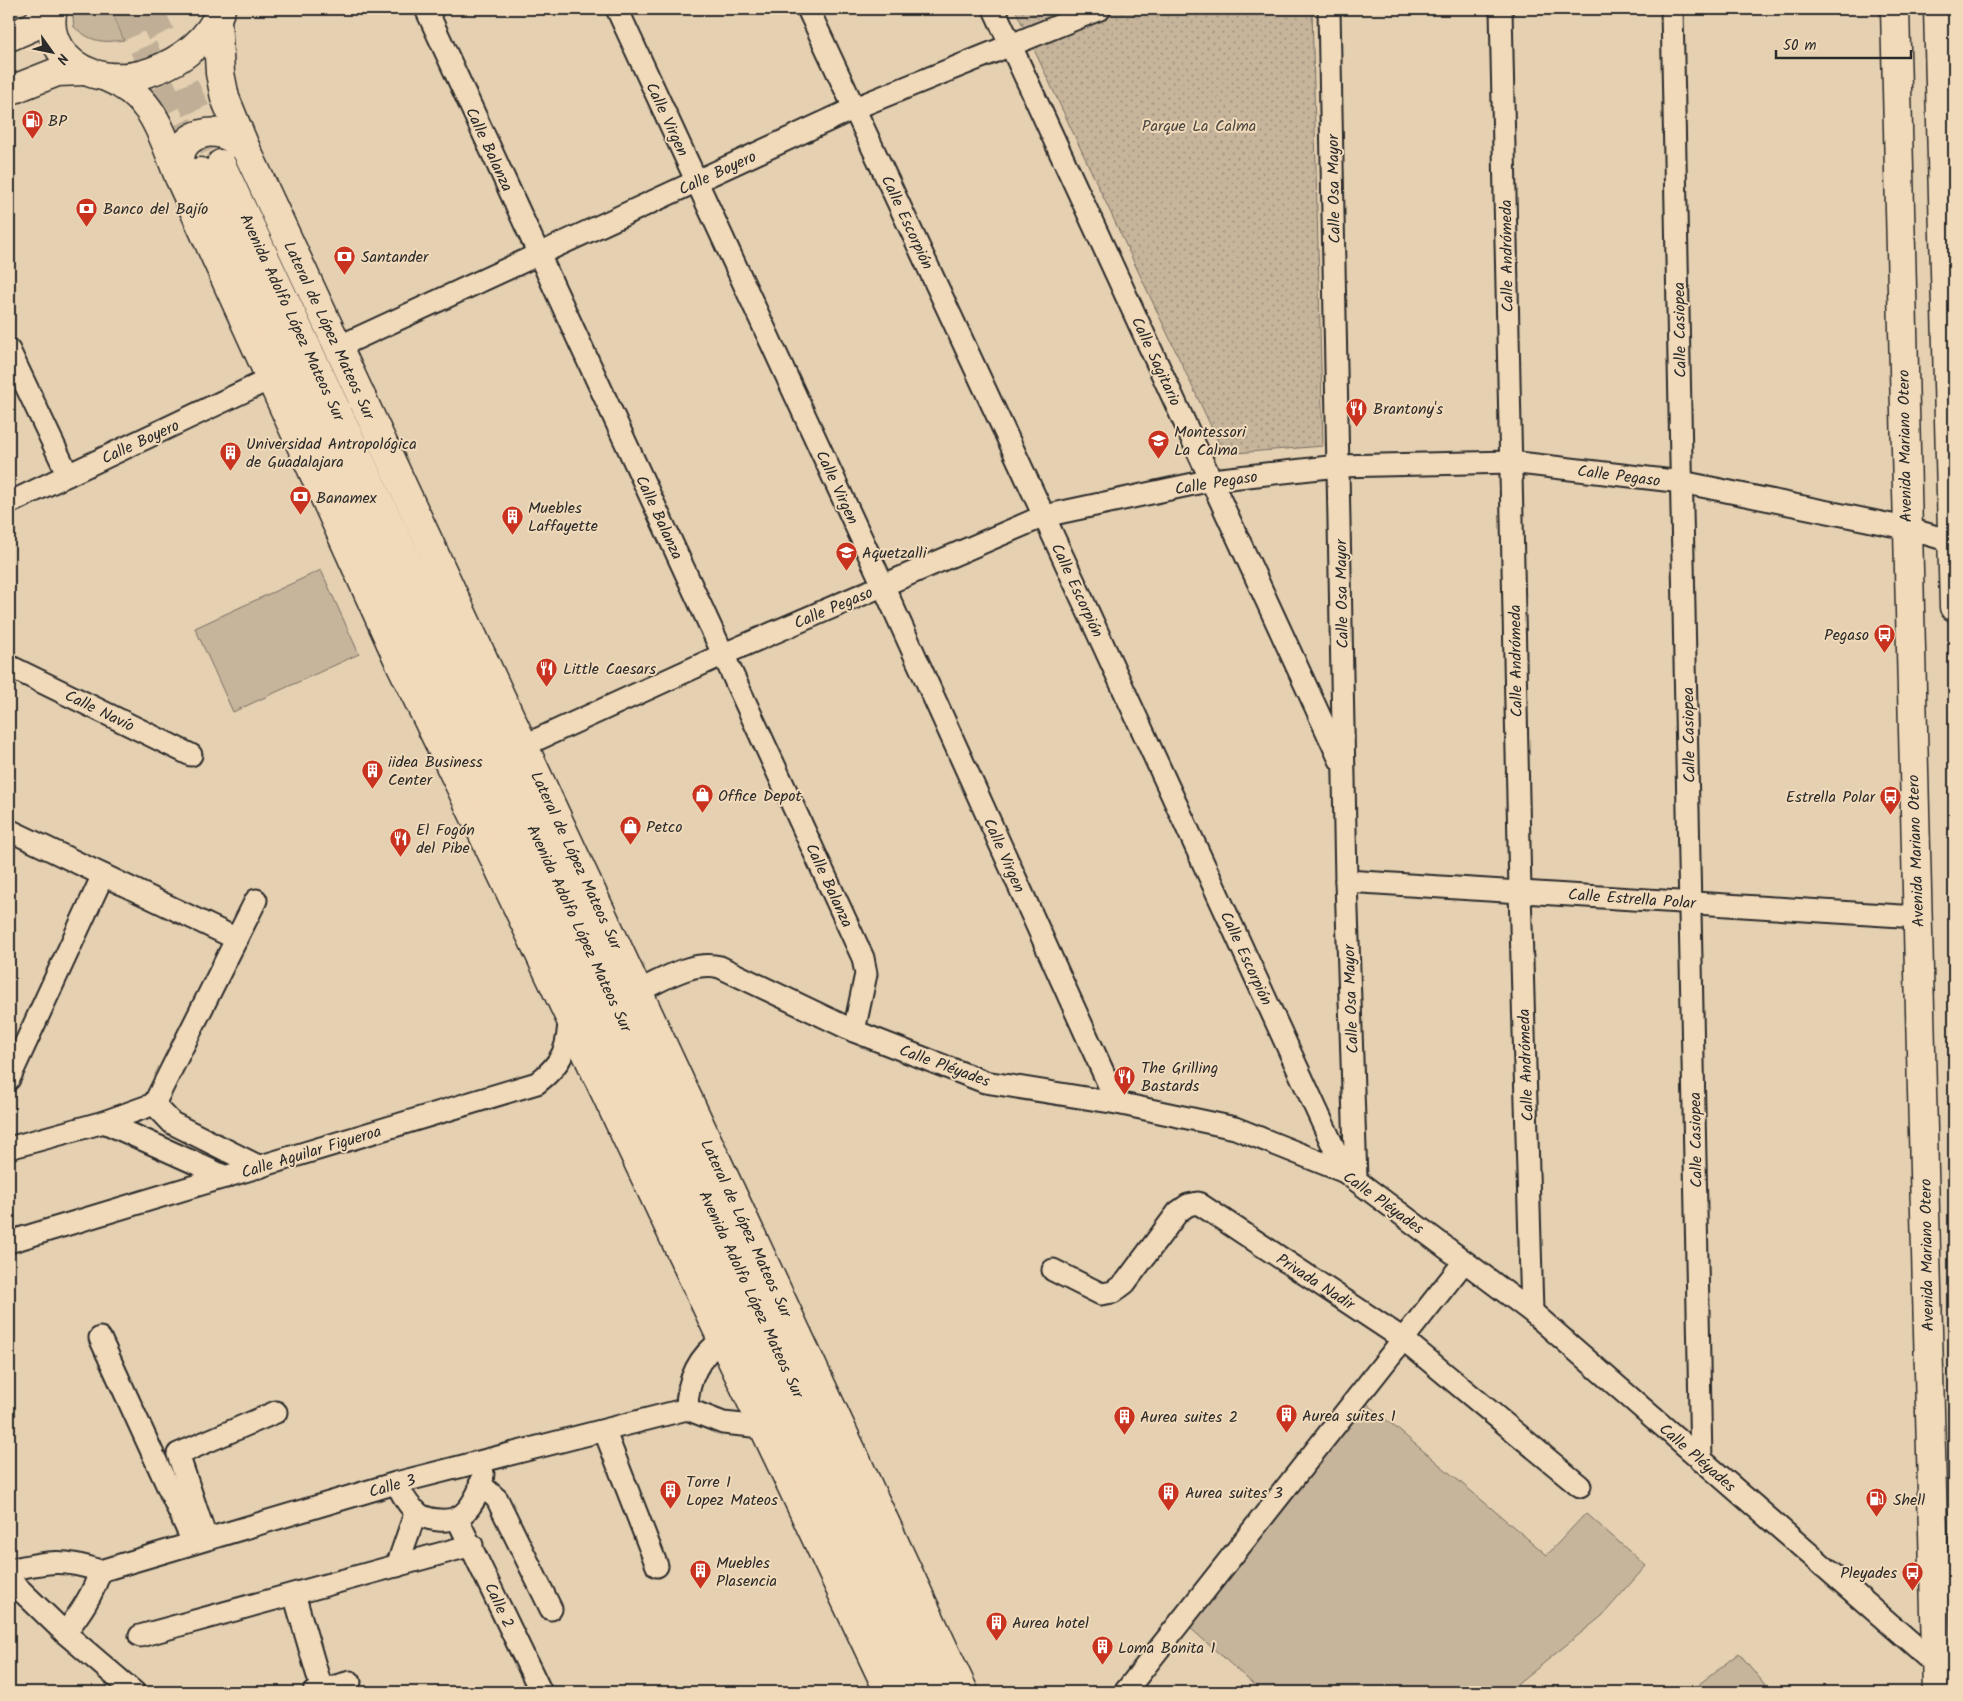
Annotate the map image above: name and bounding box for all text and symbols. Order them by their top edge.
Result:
north arrow [28,28,78,78]
scale bar [1776,28,1910,60]
text: 50 m [1783,34,1817,58]
text: N [50,49,74,68]
street label: Calle Virgen [639,78,695,161]
street label: Calle Balanza [458,103,519,196]
fuel station icon: BP [20,108,44,139]
place label: BP [48,109,67,134]
park label: Parque La Calma [1142,114,1256,139]
street label: Calle Osa Mayor [1321,132,1348,244]
street label: Calle Boyero [675,144,761,202]
street label: Calle Escorpión [874,171,939,274]
bank icon: Banco del Bajío [75,196,99,227]
place label: Banco del Bajío [103,197,208,222]
street label: Calle Andrómeda [1494,199,1521,313]
street label: Avenida Adolfo López Mateos Sur [233,210,351,427]
street label: Lateral de López Mateos Sur [276,237,382,425]
bank icon: Santander [333,244,357,275]
place label: Santander [361,245,430,270]
street label: Calle Casiopea [1667,282,1694,378]
street label: Calle Sagitario [1124,313,1187,410]
street label: Avenida Mariano Otero [1892,369,1919,522]
restaurant icon: Brantony's [1345,396,1369,427]
place label: Brantony's [1373,397,1443,422]
street label: Calle Boyero [98,413,184,471]
place label: Montessori La Calma [1174,420,1247,463]
school or university icon: Montessori La Calma [1146,428,1170,459]
place label: Universidad Antropológica de Guadalajara [246,432,417,475]
building icon: Universidad Antropológica de Guadalajara [218,440,242,471]
street label: Calle Virgen [809,446,865,529]
street label: Calle Pegaso [1576,459,1662,494]
street label: Calle Pegaso [1173,465,1259,502]
street label: Calle Balanza [628,471,689,564]
bank icon: Banamex [288,485,312,516]
place label: Banamex [316,486,378,511]
place label: Muebles Laffayette [528,496,598,539]
building icon: Muebles Laffayette [500,504,524,535]
street label: Calle Osa Mayor [1329,537,1356,649]
street label: Calle Escorpión [1044,539,1109,642]
school or university icon: Aquetzalli [834,540,858,571]
place label: Aquetzalli [862,541,928,566]
street label: Calle Pegaso [790,581,877,636]
street label: Calle Andrómeda [1503,604,1530,718]
bus stop icon: Pegaso [1873,622,1897,653]
place label: Pegaso [1824,623,1869,648]
restaurant icon: Little Caesars [535,656,559,687]
place label: Little Caesars [563,657,656,682]
street label: Calle Navío [60,684,138,739]
street label: Calle Casiopea [1676,687,1703,783]
place label: iidea Business Center [388,750,483,793]
building icon: iidea Business Center [360,758,384,789]
street label: Lateral de López Mateos Sur [523,767,629,955]
street label: Avenida Mariano Otero [1901,774,1932,928]
shop icon: Office Depot [690,783,714,814]
place label: Office Depot [718,784,802,809]
bus stop icon: Estrella Polar [1879,784,1903,815]
place label: Estrella Polar [1786,785,1877,810]
shop icon: Petco [618,814,642,845]
street label: Calle Virgen [976,814,1031,897]
place label: Petco [646,815,682,840]
place label: El Fogón del Pibe [416,818,475,861]
street label: Avenida Adolfo López Mateos Sur [520,821,638,1038]
restaurant icon: El Fogón del Pibe [388,826,412,857]
street label: Calle Balanza [798,839,859,932]
street label: Calle Estrella Polar [1567,883,1698,917]
street label: Calle Escorpión [1213,907,1278,1010]
street label: Calle Osa Mayor [1337,942,1366,1054]
street label: Calle Andrómeda [1512,1008,1541,1122]
street label: Calle Pléyades [895,1038,994,1094]
place label: The Grilling Bastards [1141,1056,1218,1099]
restaurant icon: The Grilling Bastards [1113,1064,1137,1095]
street label: Calle Casiopea [1683,1092,1710,1188]
street label: Calle Aguilar Figueroa [238,1119,385,1186]
street label: Lateral de López Mateos Sur [693,1135,799,1323]
street label: Calle Pléyades [1337,1165,1429,1241]
street label: Avenida Mariano Otero [1914,1178,1941,1331]
street label: Avenida Adolfo López Mateos Sur [692,1187,810,1404]
street label: Privada Nadir [1271,1247,1361,1318]
building icon: Aurea suites 1 [1274,1403,1298,1434]
building icon: Aurea suites 2 [1112,1404,1136,1435]
place label: Aurea suites 1 [1302,1404,1396,1429]
place label: Aurea suites 2 [1140,1405,1238,1430]
street label: Calle Pléyades [1653,1417,1741,1499]
street label: Calle 3 [366,1468,419,1505]
place label: Torre 1 Lopez Mateos [686,1470,778,1513]
building icon: Torre 1 Lopez Mateos [658,1478,682,1509]
building icon: Aurea suites 3 [1157,1480,1181,1511]
place label: Aurea suites 3 [1185,1481,1283,1506]
fuel station icon: Shell [1865,1487,1889,1518]
place label: Shell [1893,1488,1925,1513]
place label: Muebles Plasencia [716,1551,777,1594]
building icon: Muebles Plasencia [688,1559,712,1590]
bus stop icon: Pleyades [1901,1560,1925,1591]
place label: Pleyades [1840,1561,1897,1586]
street label: Calle 2 [477,1579,520,1633]
building icon: Aurea hotel [984,1610,1008,1641]
place label: Aurea hotel [1012,1611,1089,1636]
building icon: Loma Bonita 1 [1090,1635,1114,1666]
place label: Loma Bonita 1 [1118,1636,1216,1661]

